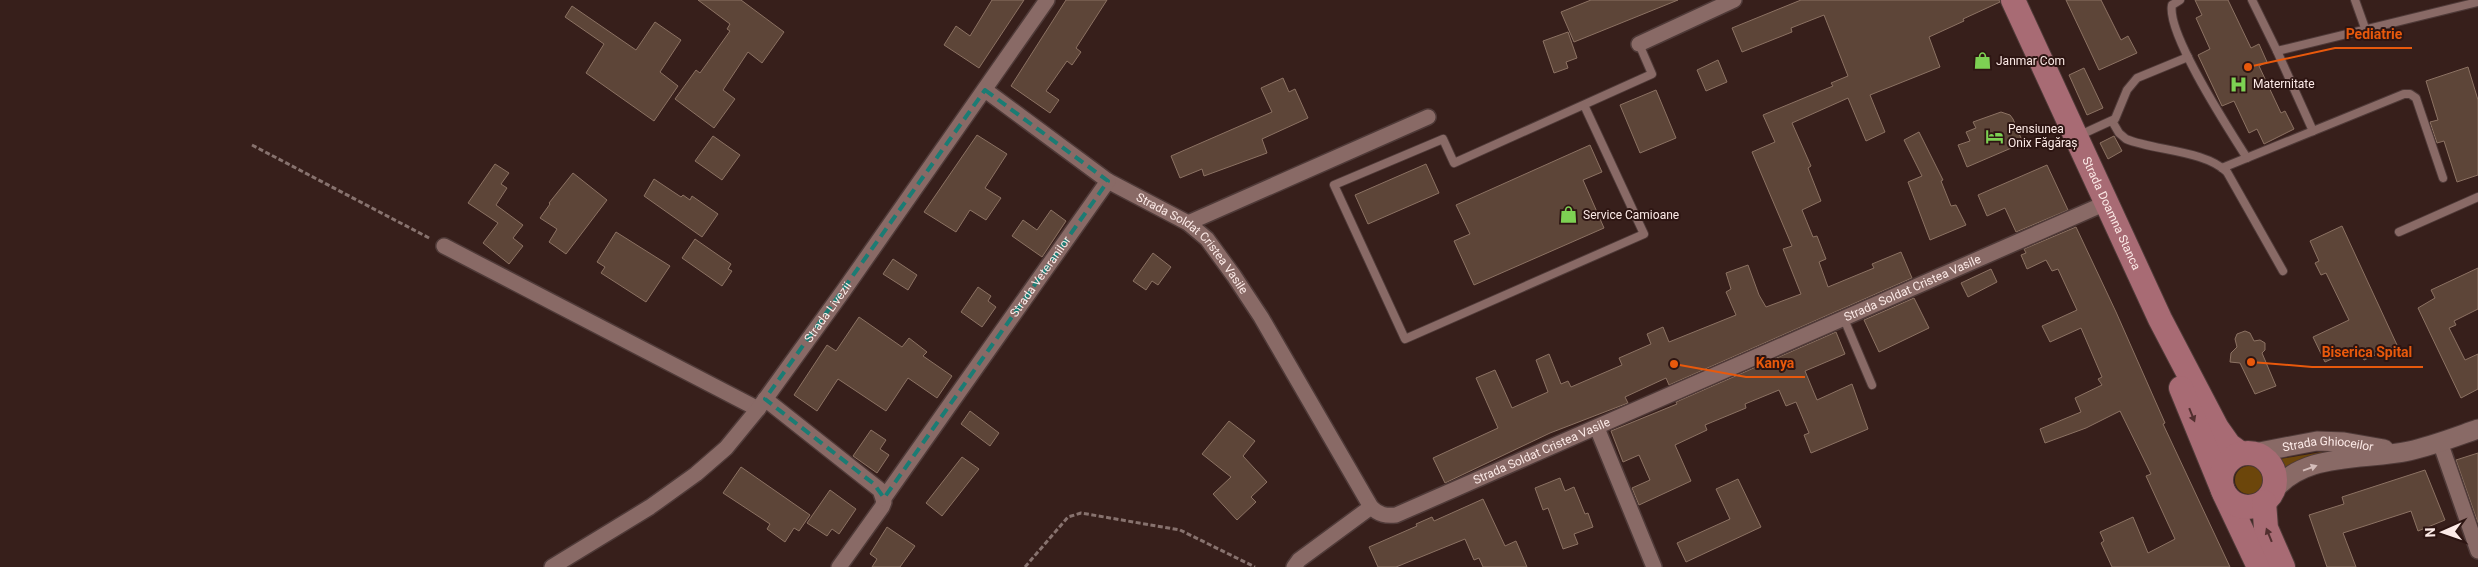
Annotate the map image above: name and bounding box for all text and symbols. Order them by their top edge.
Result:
callout: Pediatrie [2335,19,2412,48]
text: Pediatrie [2346,26,2403,42]
shop icon: Janmar Com [1972,51,1992,71]
place label: Janmar Com [1996,54,2065,68]
hospital icon: Maternitate [2229,74,2249,94]
place label: Maternitate [2253,77,2315,91]
place label: Pensiunea Onix Făgăraș [2008,122,2078,151]
hotel icon: Pensiunea Onix Făgăraș [1984,126,2004,146]
street label: Strada Doamna Stanca [2079,155,2143,272]
street label: Strada Soldat Cristea Vasile [1134,190,1251,297]
shop icon: Service Camioane [1559,205,1579,225]
place label: Service Camioane [1583,208,1679,222]
street label: Strada Veteranilor [1007,234,1074,320]
street label: Strada Soldat Cristea Vasile [1842,252,1983,324]
street label: Strada Livezii [801,279,854,345]
callout: Biserica Spital [2312,338,2423,367]
text: Biserica Spital [2322,344,2412,360]
callout: Kanya [1746,348,1805,377]
text: Kanya [1756,355,1795,371]
one-way arrow [2188,408,2196,422]
street label: Strada Soldat Cristea Vasile [1471,415,1612,487]
street label: Strada Ghioceilor [2281,434,2374,454]
one-way arrow [2303,464,2318,472]
north arrow [2418,507,2468,557]
text: N [2422,527,2438,538]
one-way arrow [2265,528,2272,543]

